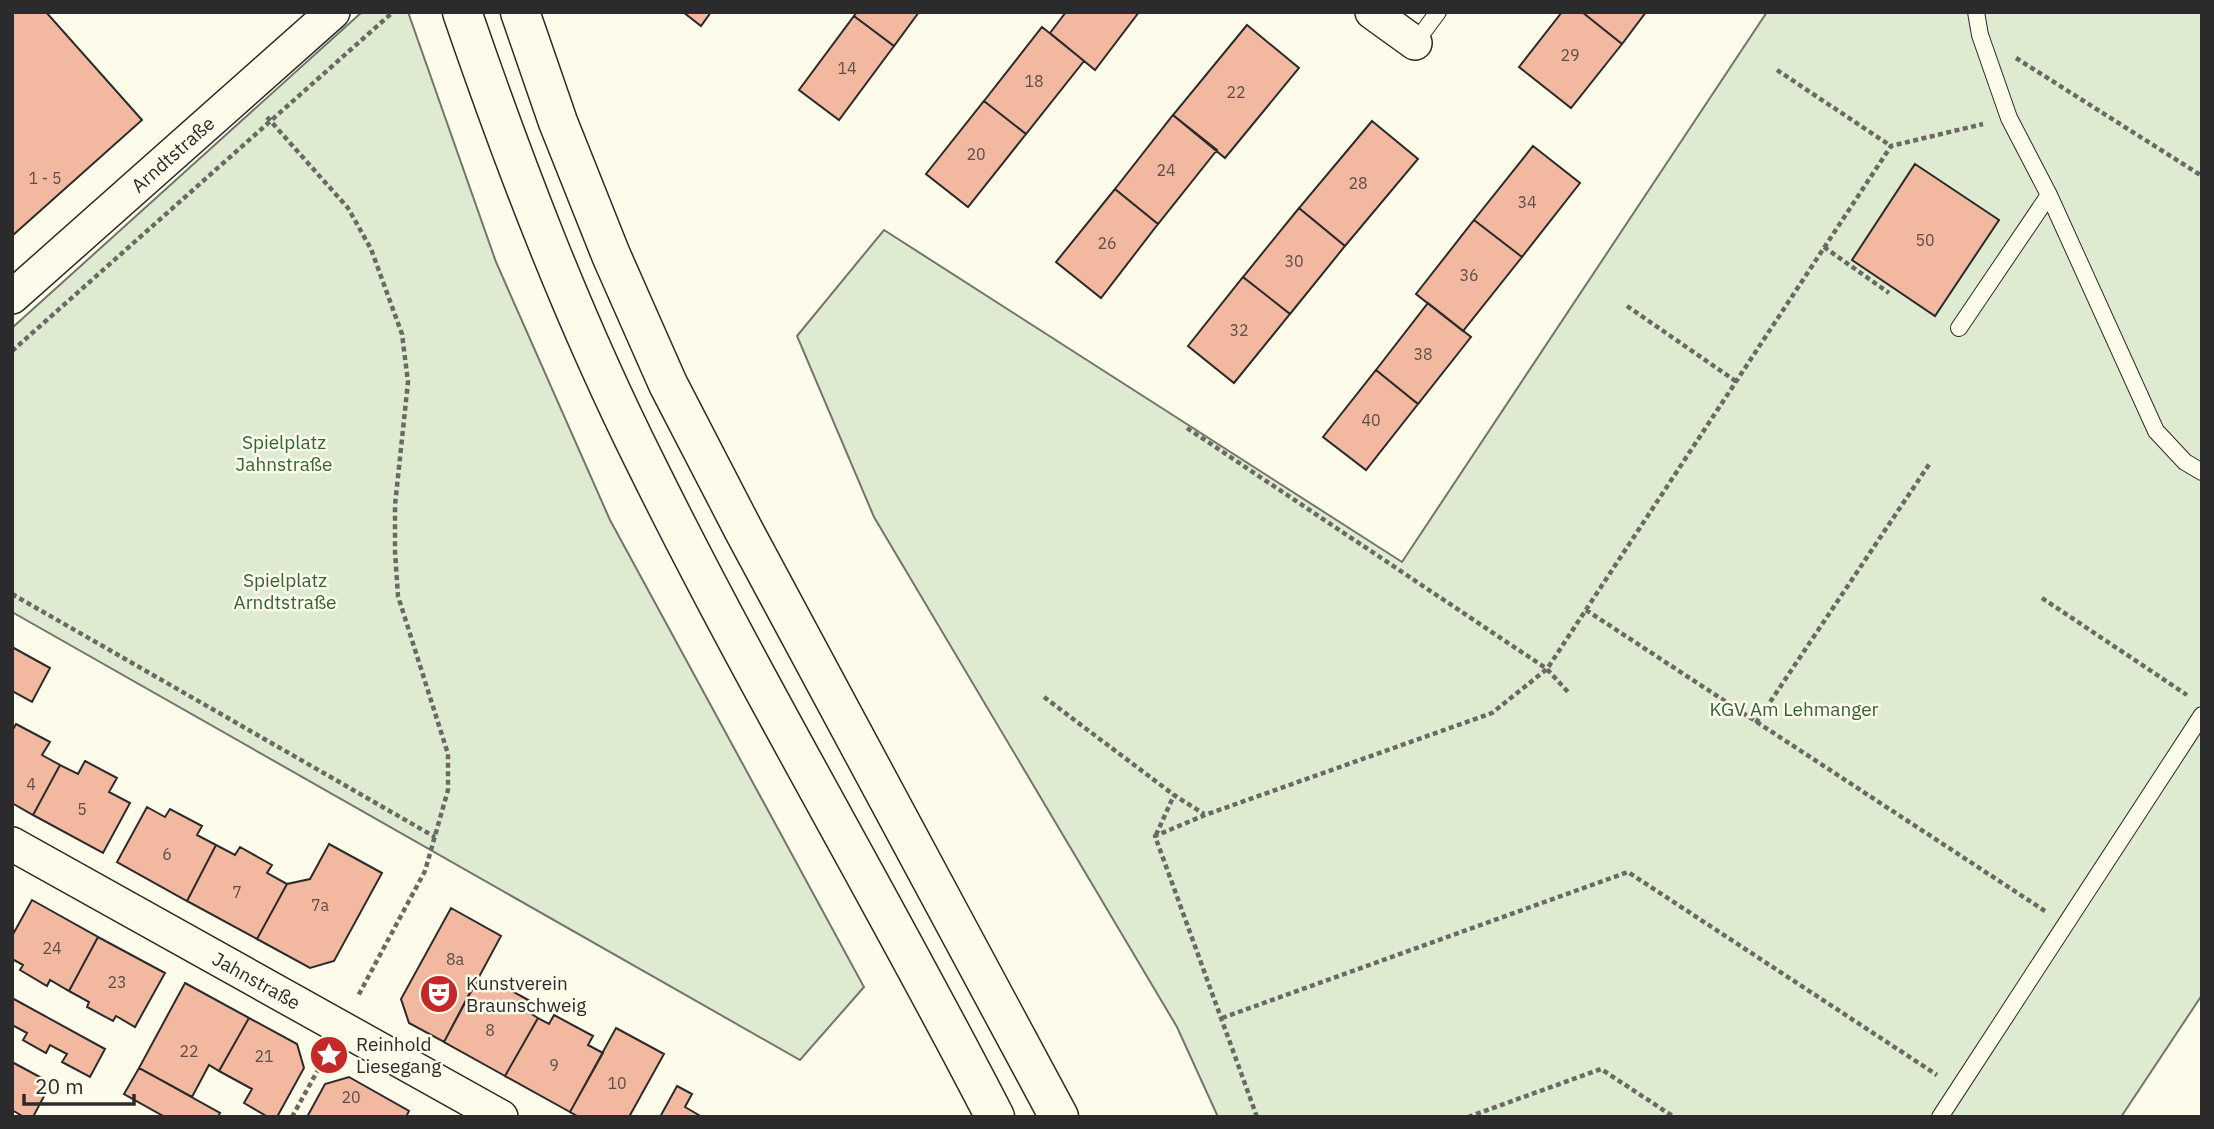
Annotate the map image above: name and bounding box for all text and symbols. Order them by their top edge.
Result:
house number: 29 [1560,45,1580,65]
house number: 14 [837,58,857,78]
house number: 18 [1024,71,1044,91]
house number: 22 [1226,82,1246,102]
street label: Arndtstraße [126,111,219,197]
house number: 20 [966,144,986,164]
house number: 24 [1156,160,1176,180]
house number: 1 - 5 [28,168,62,188]
house number: 28 [1348,173,1368,193]
house number: 34 [1517,192,1537,212]
house number: 50 [1915,230,1935,250]
house number: 26 [1097,233,1117,253]
house number: 30 [1284,251,1304,271]
house number: 36 [1459,265,1479,285]
house number: 32 [1229,320,1249,340]
house number: 38 [1413,344,1433,364]
house number: 40 [1361,410,1381,430]
park label: Spielplatz Jahnstraße [236,430,332,476]
park label: Spielplatz Arndtstraße [233,568,337,614]
park label: KGV Am Lehmanger [1709,697,1879,721]
house number: 4 [26,774,36,794]
house number: 5 [77,799,87,819]
house number: 6 [162,844,172,864]
house number: 7 [232,882,242,902]
house number: 7a [311,895,330,915]
house number: 24 [42,938,62,958]
street label: Jahnstraße [208,946,305,1015]
house number: 8a [446,949,465,969]
place label: Kunstverein Braunschweig [466,971,586,1017]
house number: 23 [107,972,127,992]
theatre icon: Kunstverein Braunschweig [418,973,460,1015]
house number: 8 [485,1020,495,1040]
place label: Reinhold Liesegang [356,1032,441,1078]
place icon: Reinhold Liesegang [308,1034,350,1076]
house number: 22 [179,1041,199,1061]
house number: 21 [254,1046,274,1066]
house number: 9 [549,1055,559,1075]
scale bar [24,1062,135,1106]
text: 20 m [35,1072,84,1100]
house number: 10 [607,1073,627,1093]
house number: 20 [341,1087,361,1107]

